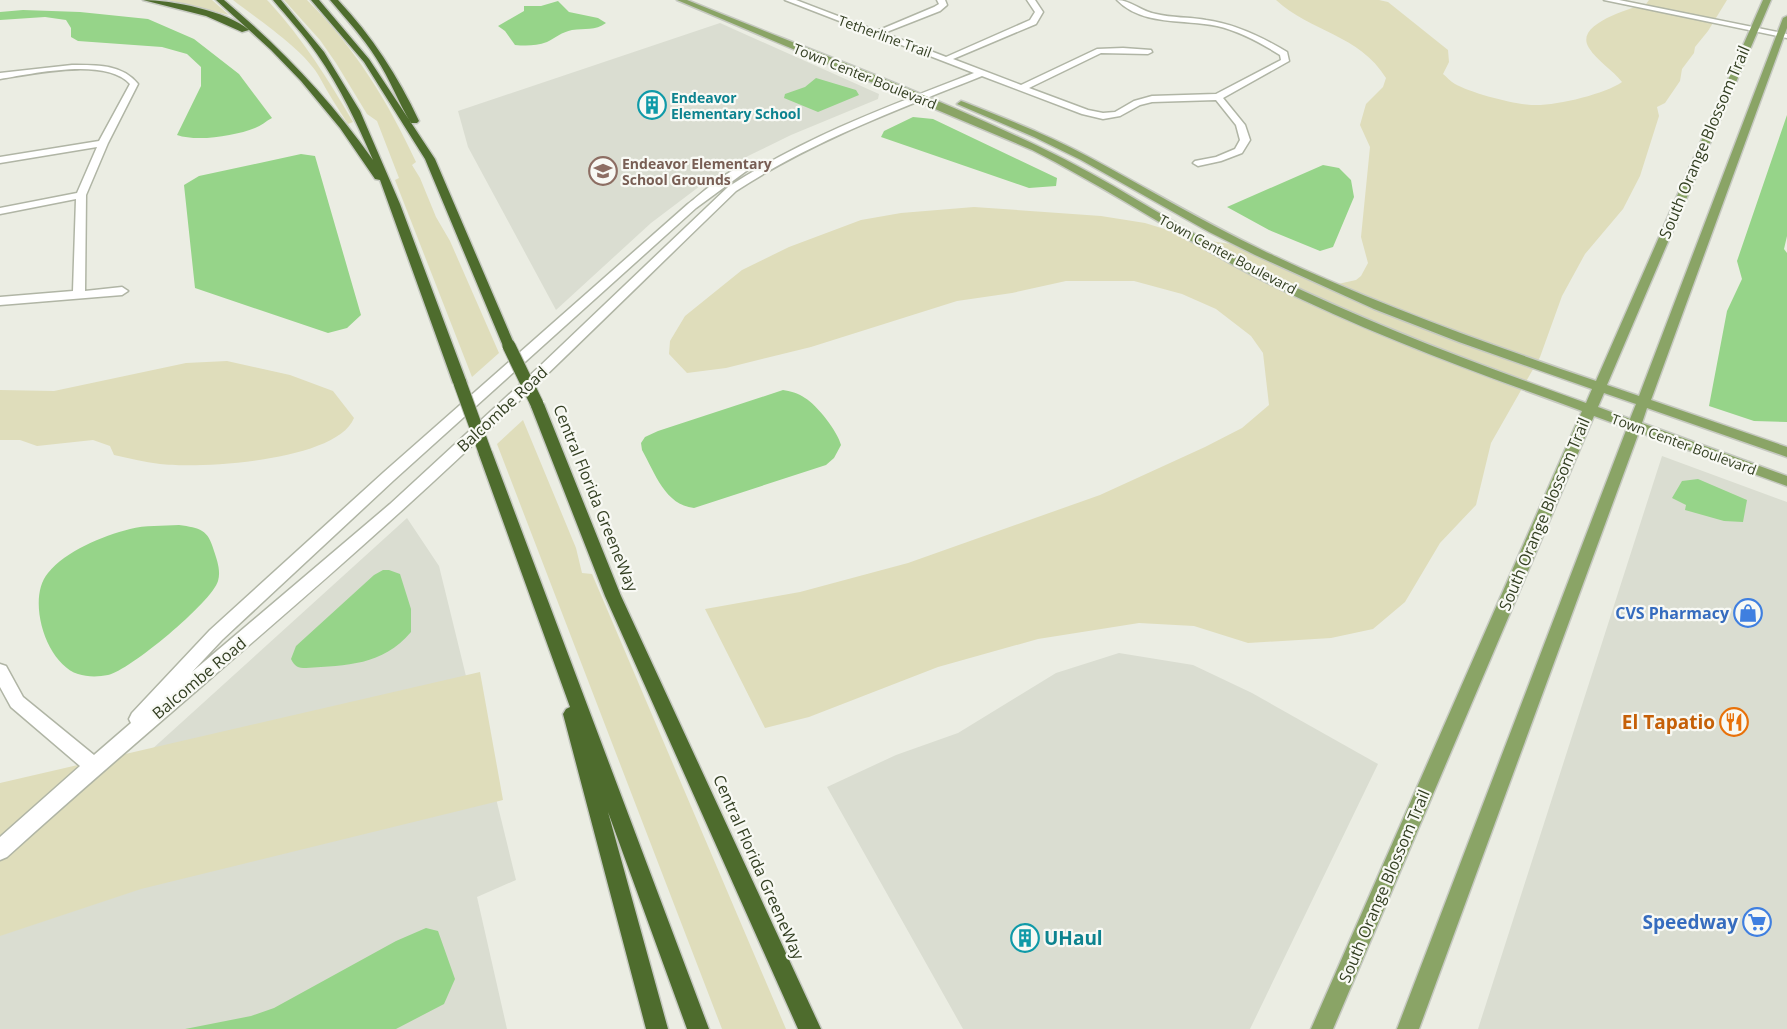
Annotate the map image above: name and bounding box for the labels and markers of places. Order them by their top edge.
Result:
place label: Endeavor Elementary School [671,88,801,123]
building icon: Endeavor Elementary School [637,90,667,120]
place label: Endeavor Elementary School Grounds [622,154,772,189]
school or university icon: Endeavor Elementary School Grounds [588,156,618,186]
shop icon: CVS Pharmacy [1733,598,1763,628]
place label: CVS Pharmacy [1615,602,1730,624]
restaurant icon: El Tapatio [1719,707,1749,737]
place label: El Tapatio [1622,709,1715,735]
supermarket icon: Speedway [1742,907,1772,937]
place label: Speedway [1642,909,1738,935]
building icon: UHaul [1010,923,1040,953]
place label: UHaul [1044,925,1103,951]

